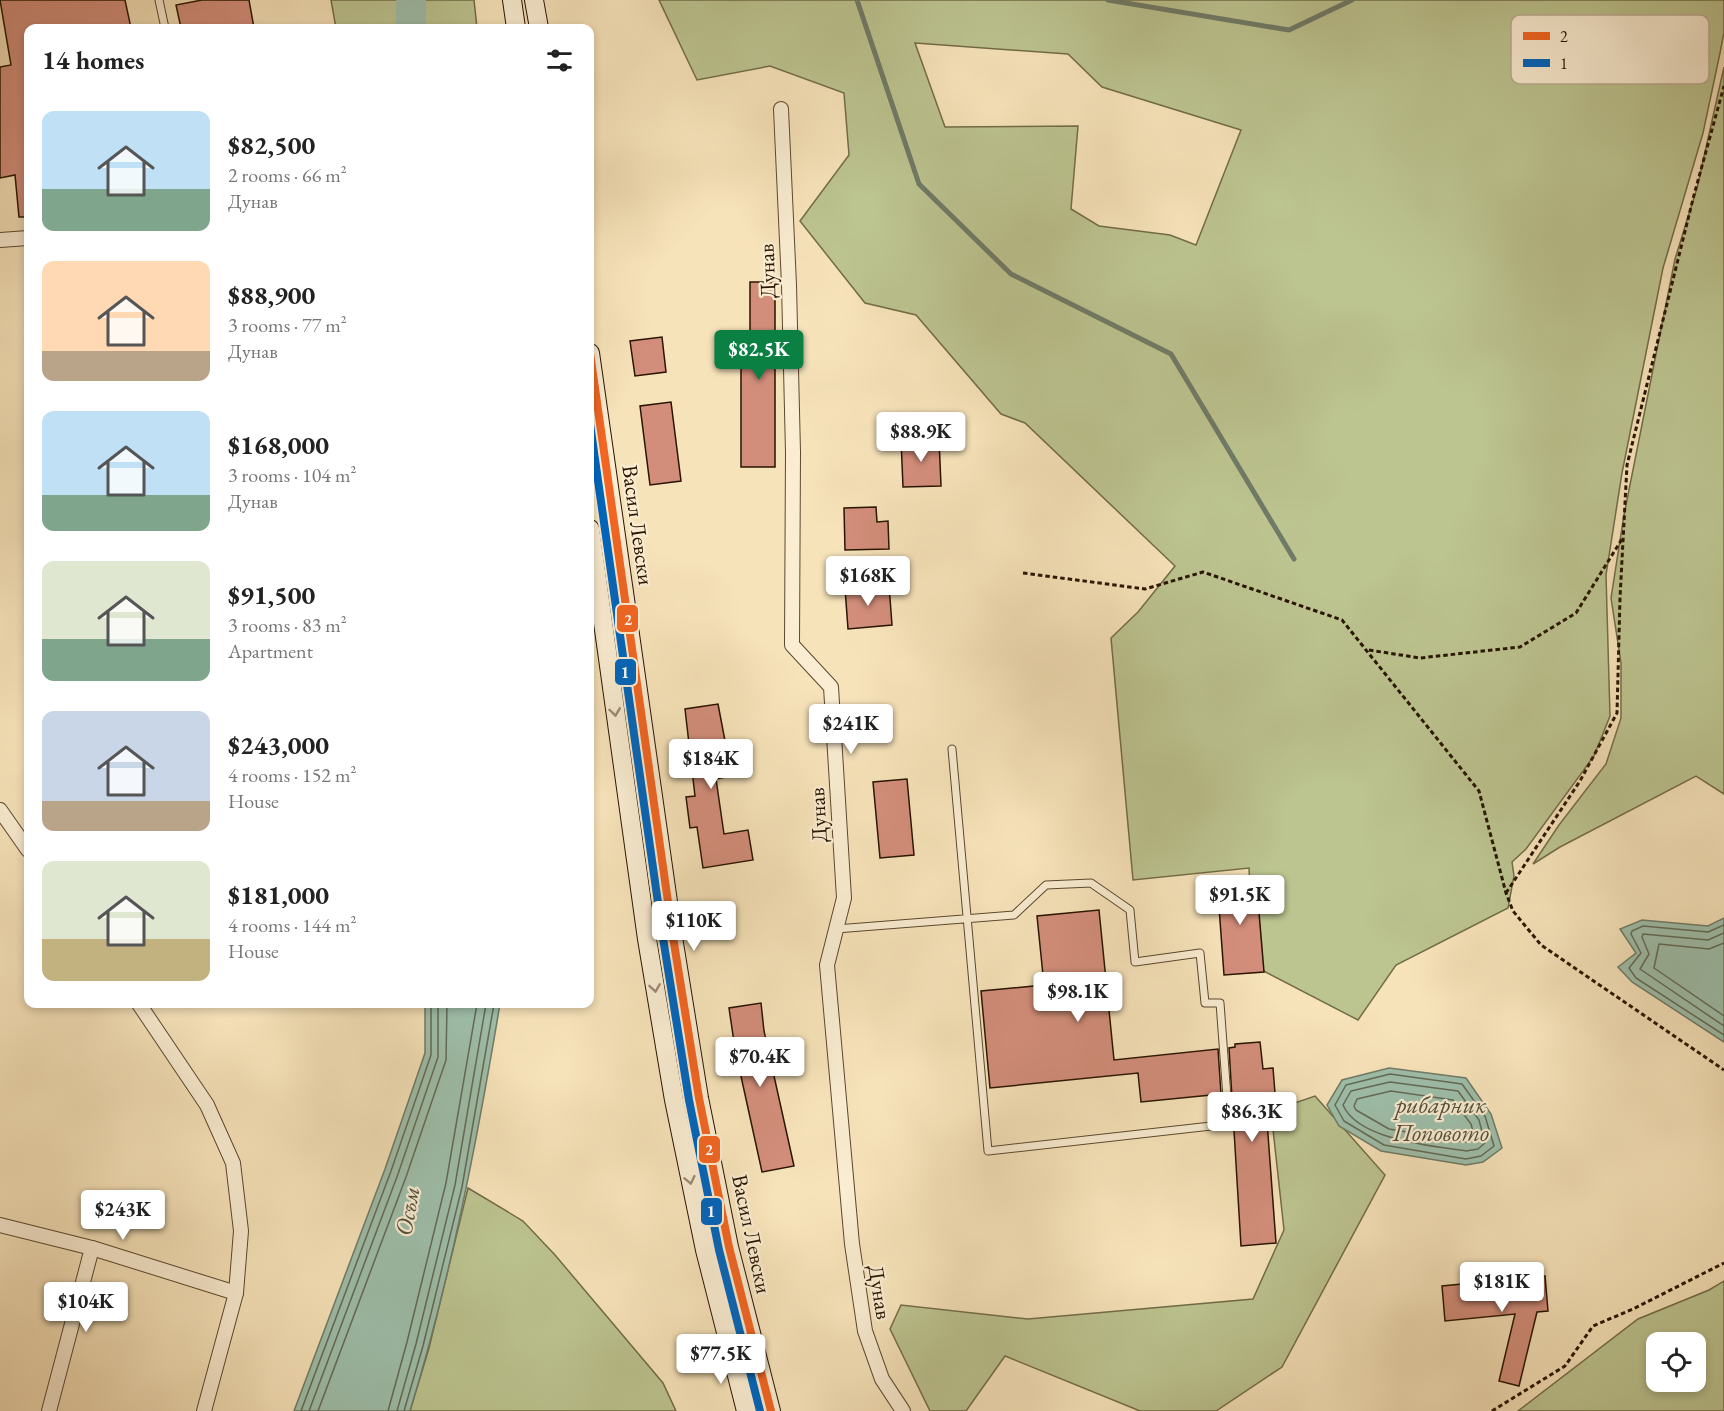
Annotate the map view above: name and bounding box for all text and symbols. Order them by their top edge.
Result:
legend [1511,15,1709,84]
text: 2 [1560,26,1568,47]
text: 14 homes [42,43,144,77]
icon: filters [543,44,576,77]
text: 1 [1560,53,1568,74]
text: $82,500 [228,128,315,162]
icon: home [90,135,162,207]
text: 2 rooms · 66 m² [228,162,347,188]
text: Дунав [228,188,278,214]
street label: Дунав [752,243,782,299]
text: $88,900 [228,278,315,312]
icon: home [90,285,162,357]
text: 3 rooms · 77 m² [228,312,347,338]
pin: $82.5K [710,330,808,381]
text: $82.5K [728,336,790,362]
text: Дунав [228,338,278,364]
pin: $88.9K [872,412,970,463]
text: $88.9K [890,418,952,444]
text: $168,000 [228,428,329,462]
icon: home [90,435,162,507]
text: 3 rooms · 104 m² [228,462,356,488]
street label: Васил Левски [615,463,661,587]
text: Дунав [228,488,278,514]
pin: $168K [826,556,910,607]
text: $168K [840,562,896,588]
text: $91,500 [228,578,315,612]
icon: home [90,585,162,657]
line badge: 2 [616,604,639,633]
text: 2 [624,609,633,630]
text: 3 rooms · 83 m² [228,612,347,638]
text: Apartment [228,638,313,664]
line badge: 1 [614,658,637,686]
text: 1 [621,662,629,683]
pin: $241K [809,704,893,755]
one-way arrow [609,707,621,716]
text: $241K [823,710,879,736]
text: $243,000 [228,728,329,762]
icon: home [90,735,162,807]
pin: $184K [669,739,753,790]
text: $184K [683,745,739,771]
text: 4 rooms · 152 m² [228,762,356,788]
street label: Дунав [802,787,834,843]
text: House [228,788,279,814]
pin: $91.5K [1191,875,1289,926]
text: $181,000 [228,878,329,912]
text: $91.5K [1209,881,1271,907]
icon: home [90,885,162,957]
pin: $110K [652,901,736,952]
text: $110K [666,907,722,933]
text: 4 rooms · 144 m² [228,912,356,938]
text: House [228,938,279,964]
pin: $98.1K [1029,972,1127,1023]
text: $98.1K [1047,978,1109,1004]
one-way arrow [649,983,661,992]
pin: $70.4K [711,1037,809,1088]
text: $70.4K [729,1043,791,1069]
water label: рибарник Поповото [1392,1089,1489,1148]
pin: $86.3K [1203,1092,1301,1143]
text: $86.3K [1221,1098,1283,1124]
line badge: 2 [698,1135,721,1164]
text: 2 [705,1139,714,1160]
street label: Васил Левски [725,1172,779,1297]
one-way arrow [683,1174,696,1184]
water label: Осъм [387,1184,427,1238]
pin: $243K [81,1190,165,1241]
text: $243K [95,1196,151,1222]
line badge: 1 [700,1197,723,1226]
text: 1 [707,1201,715,1222]
pin: $181K [1460,1262,1544,1313]
street label: Дунав [861,1263,899,1321]
text: $181K [1474,1268,1530,1294]
pin: $104K [44,1282,128,1333]
text: $104K [58,1288,114,1314]
map controls [1646,1332,1706,1392]
button: locate [1646,1332,1706,1392]
pin: $77.5K [672,1334,770,1385]
text: $77.5K [690,1340,752,1366]

